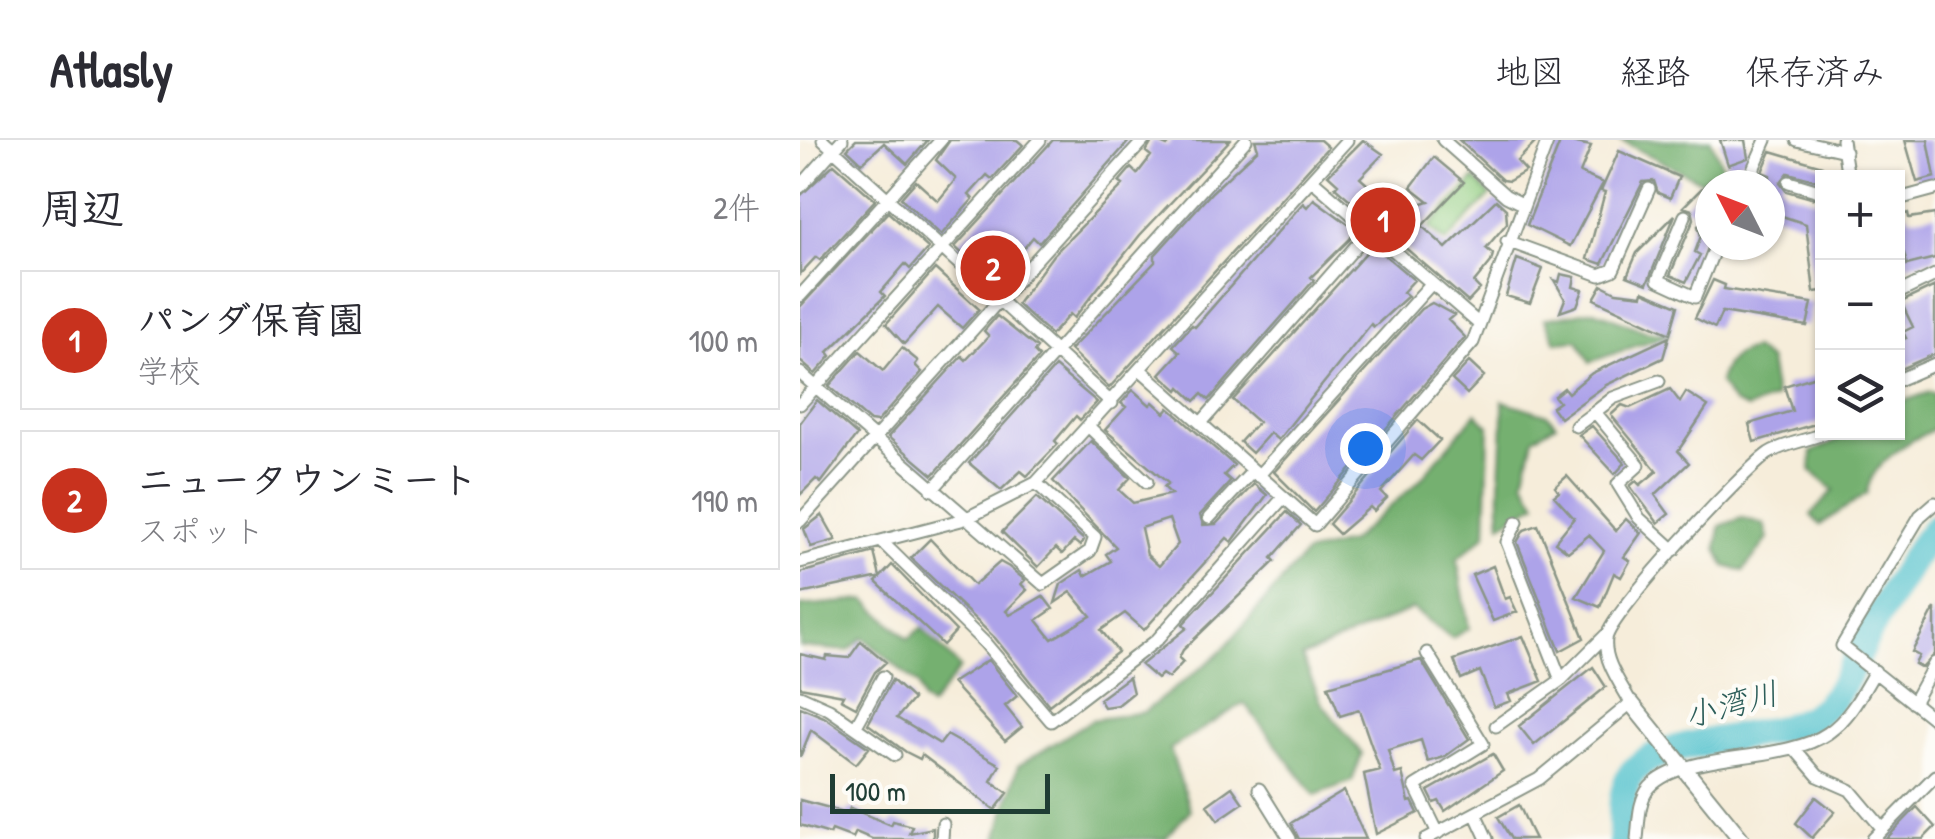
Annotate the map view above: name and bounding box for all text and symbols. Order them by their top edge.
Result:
text: Atlasly [50,37,173,102]
text: 地図 [1495,48,1565,95]
text: 経路 [1620,48,1690,95]
text: 保存済み [1745,48,1885,95]
north arrow [1695,170,1785,260]
map controls [1815,170,1905,440]
button: + [1815,170,1905,260]
text: 周辺 [40,179,124,236]
pin: 1 [1350,182,1416,258]
text: 2件 [713,186,760,229]
pin: 2 [960,230,1026,306]
button: − [1815,260,1905,350]
text: パンダ保育園 [137,293,365,345]
text: 1 [69,319,80,362]
text: 100 m [689,319,758,362]
text: 学校 [137,349,201,392]
button: layers [1815,350,1905,440]
your location [1340,423,1391,474]
text: ニュータウンミート [137,453,478,505]
text: 2 [67,479,82,522]
text: 190 m [691,479,758,522]
text: スポット [137,509,265,552]
water label: 小湾川 [1679,671,1783,737]
scale bar [830,769,1050,814]
text: 100 m [845,772,906,810]

